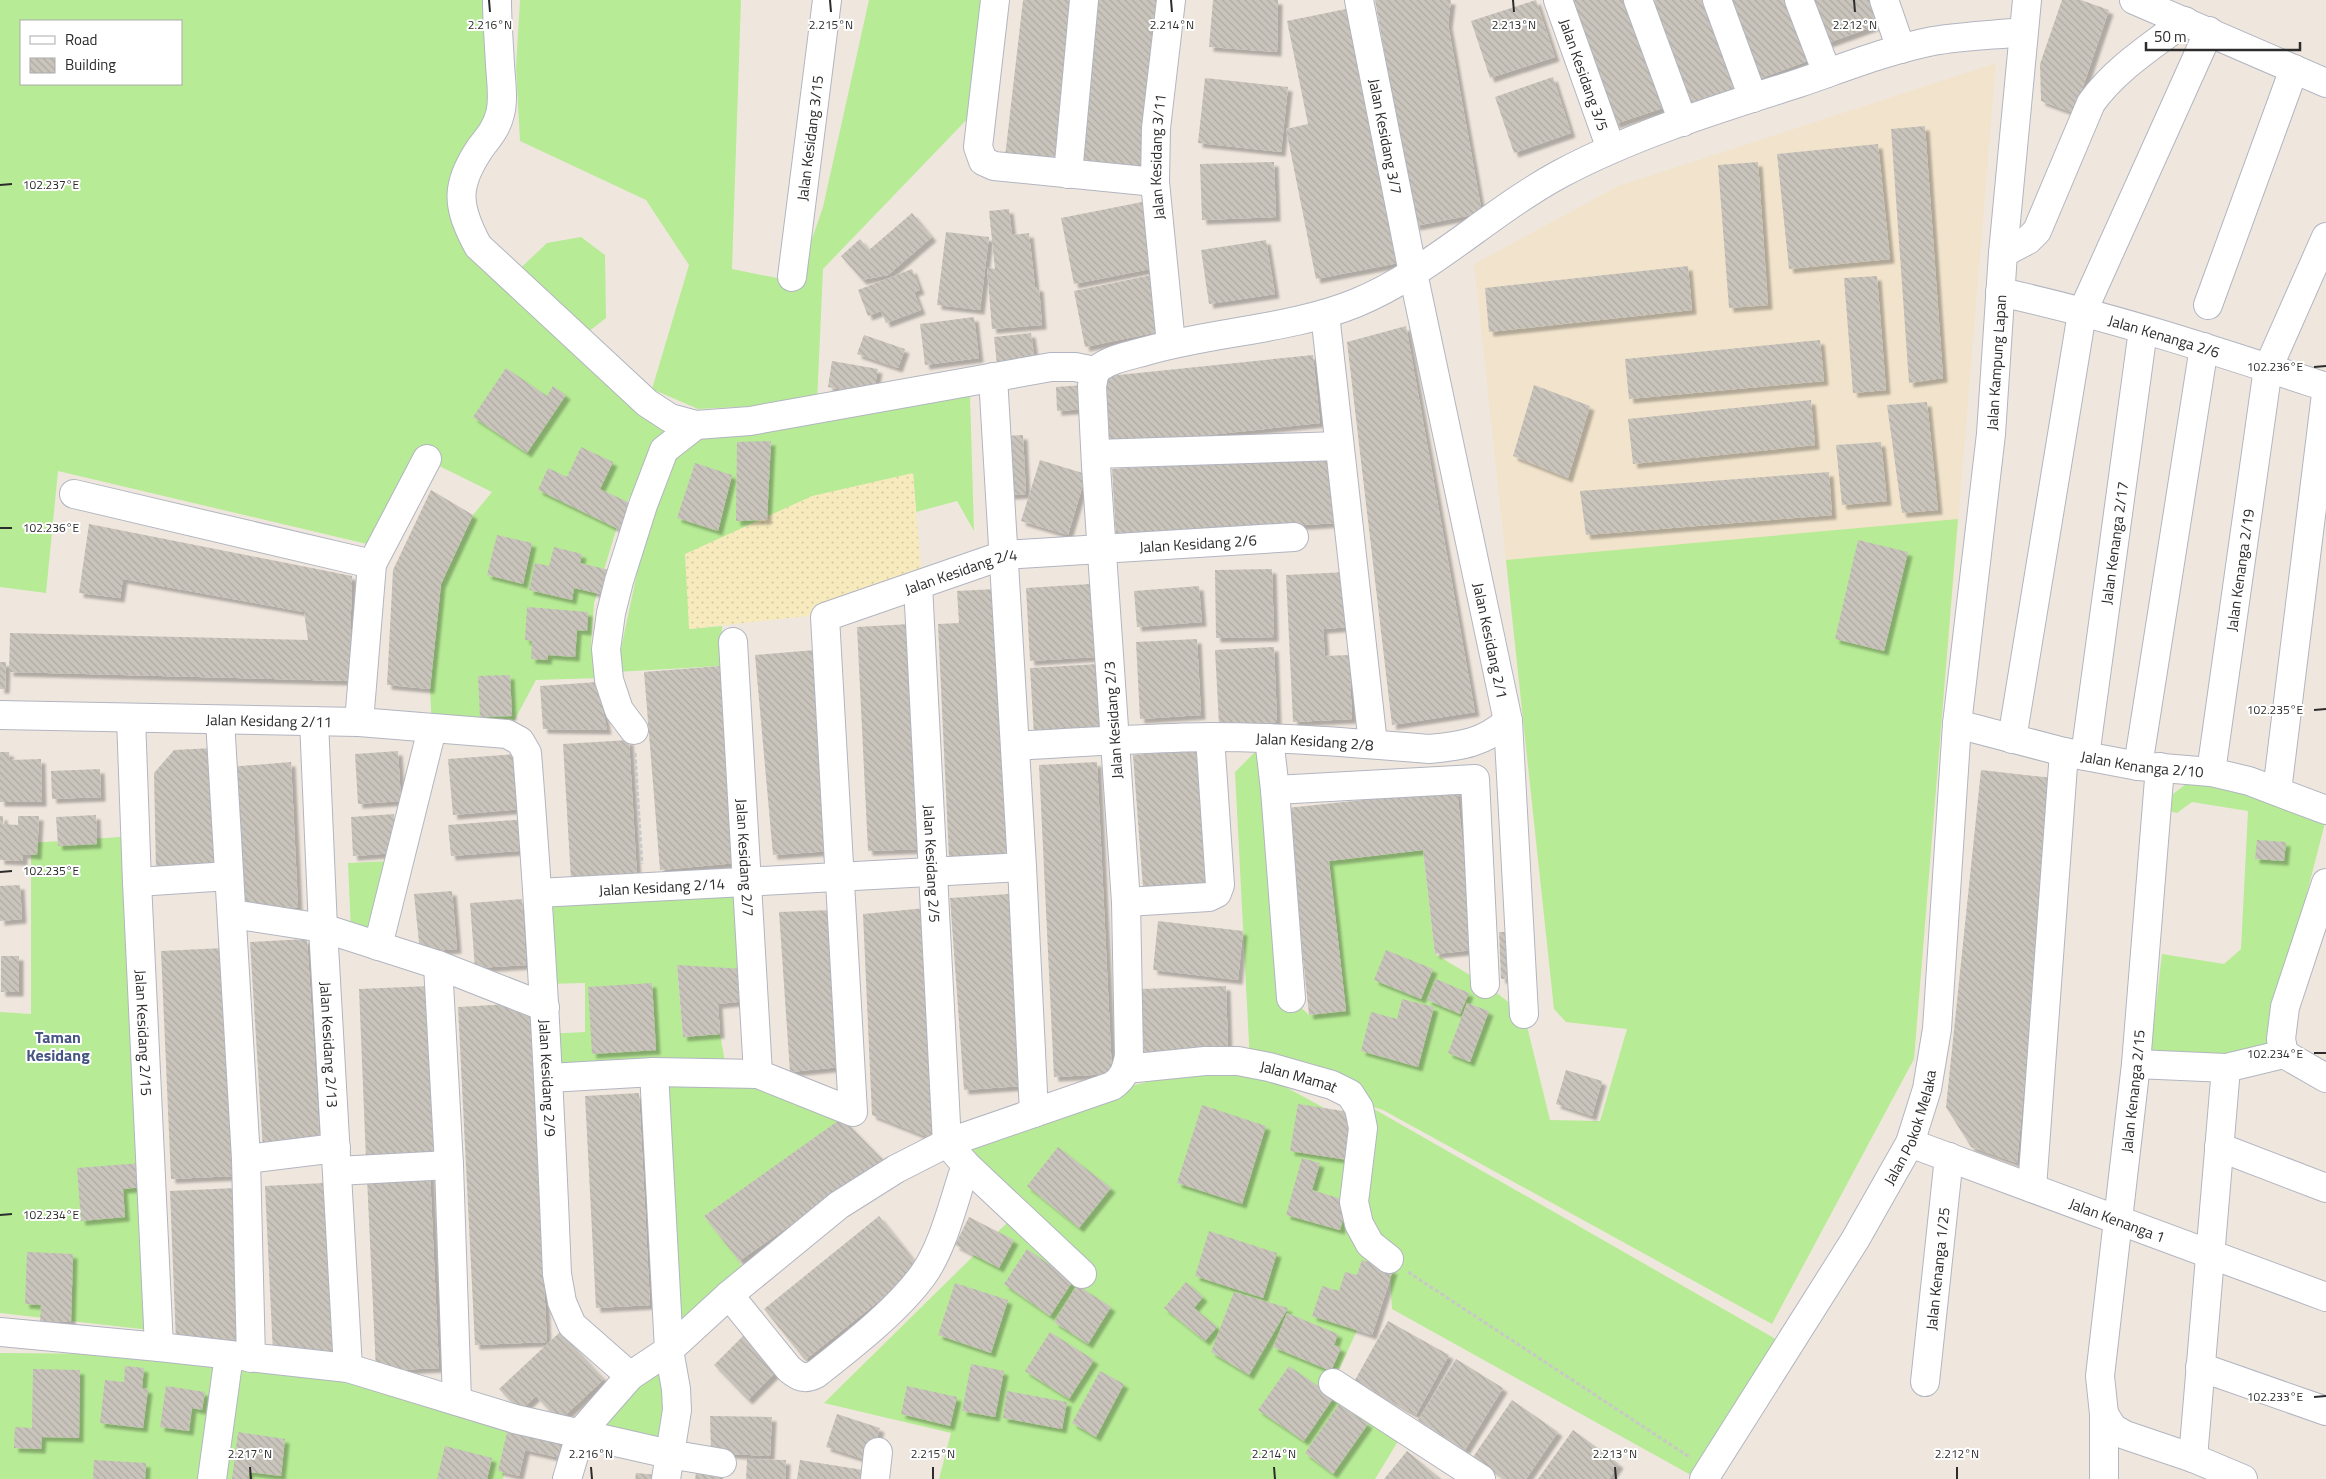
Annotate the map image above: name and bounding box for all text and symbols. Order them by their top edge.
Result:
text: 2.216°N [468,15,512,34]
text: 2.215°N [809,15,853,34]
text: 2.214°N [1150,15,1194,34]
text: 2.213°N [1492,15,1536,34]
street label: Jalan Kesidang 3/5 [1554,15,1615,134]
text: 2.212°N [1833,15,1877,34]
legend [20,20,182,85]
scale bar [2146,20,2300,52]
text: 50 m [2154,25,2187,48]
text: Road [65,28,97,51]
text: Building [65,53,116,76]
street label: Jalan Kesidang 3/15 [790,74,829,202]
street label: Jalan Kesidang 3/7 [1363,76,1409,196]
street label: Jalan Kesidang 3/11 [1143,93,1171,221]
text: 102.237°E [23,175,79,194]
street label: Jalan Kampung Lapan [1980,294,2012,431]
street label: Jalan Kenanga 2/6 [2106,308,2223,363]
text: 102.236°E [2247,357,2303,376]
street label: Jalan Kenanga 2/17 [2094,480,2134,606]
street label: Jalan Kenanga 2/19 [2219,507,2260,633]
text: 102.236°E [23,518,79,537]
street label: Jalan Kesidang 2/6 [1138,528,1257,558]
street label: Jalan Kesidang 2/4 [901,543,1018,600]
street label: Jalan Kesidang 2/1 [1467,580,1514,701]
street label: Jalan Kesidang 2/3 [1097,660,1129,780]
text: 102.235°E [2247,700,2303,719]
street label: Jalan Kesidang 2/11 [206,708,332,733]
street label: Jalan Kesidang 2/8 [1255,726,1374,756]
street label: Jalan Kenanga 2/10 [2079,744,2205,783]
street label: Jalan Kesidang 2/7 [731,798,760,917]
street label: Jalan Kesidang 2/5 [918,804,947,923]
text: 102.235°E [23,861,79,880]
street label: Jalan Kesidang 2/14 [598,871,726,901]
street label: Jalan Kesidang 2/15 [130,969,159,1096]
street label: Jalan Kesidang 2/13 [315,981,345,1108]
street label: Jalan Kesidang 2/9 [533,1019,562,1138]
district label: Taman Kesidang [26,1025,90,1067]
street label: Jalan Kenanga 2/15 [2114,1029,2150,1154]
text: 102.234°E [2247,1044,2303,1063]
street label: Jalan Mamat [1258,1054,1343,1098]
street label: Jalan Pokok Melaka [1877,1068,1942,1189]
street label: Jalan Kenanga 1 [2066,1191,2168,1248]
text: 102.234°E [23,1205,79,1224]
street label: Jalan Kenanga 1/25 [1919,1206,1955,1331]
text: 102.233°E [2247,1387,2303,1406]
text: 2.217°N [228,1444,272,1463]
text: 2.216°N [569,1444,613,1463]
text: 2.215°N [911,1444,955,1463]
text: 2.214°N [1252,1444,1296,1463]
text: 2.213°N [1593,1444,1637,1463]
text: 2.212°N [1935,1444,1979,1463]

